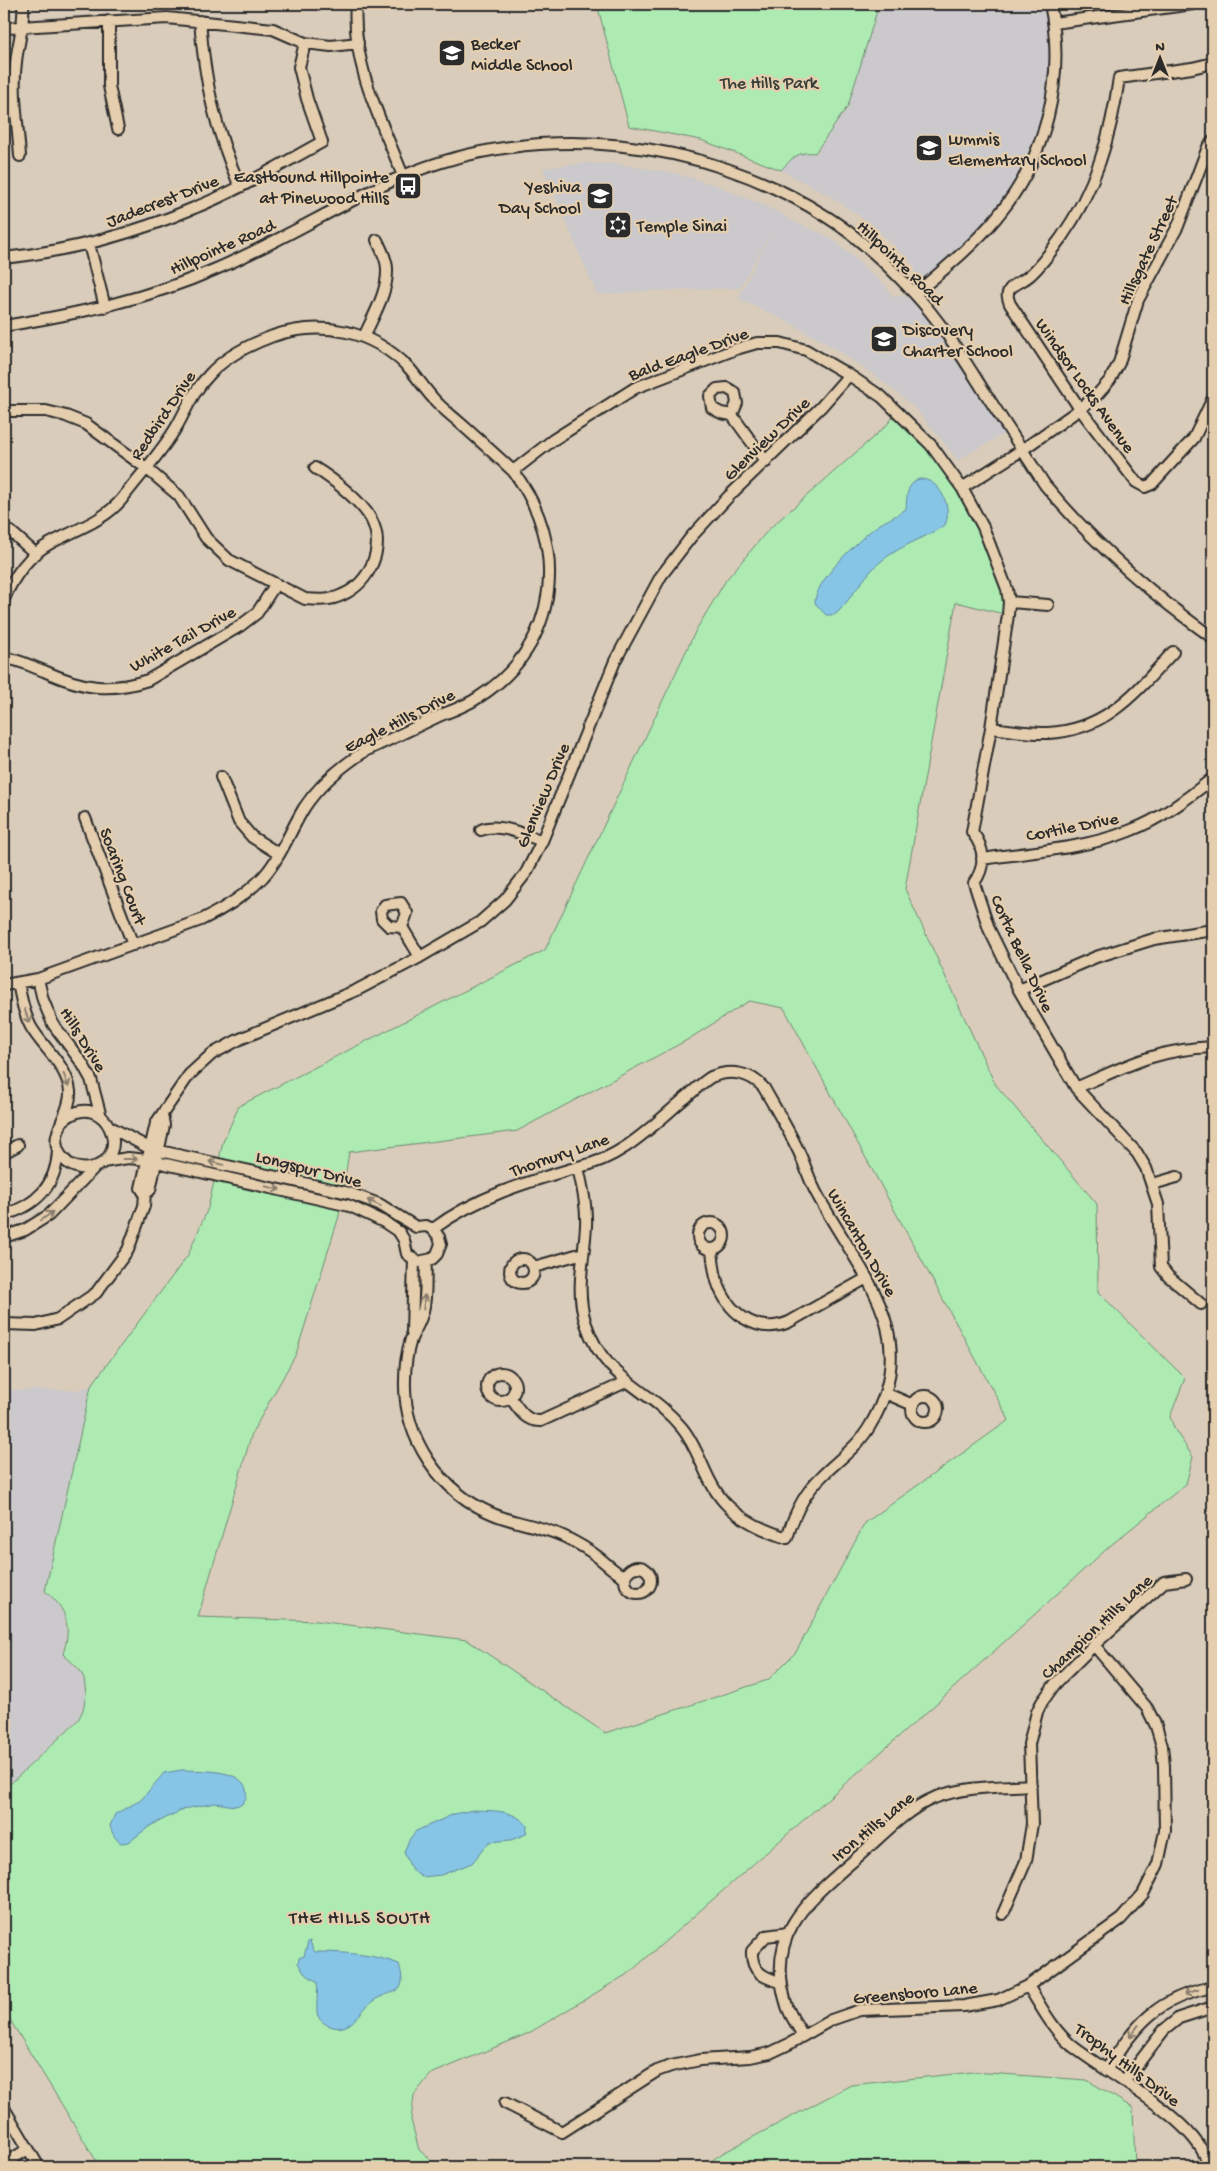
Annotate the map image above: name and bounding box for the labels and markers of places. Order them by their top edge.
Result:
place label: Becker Middle School [470,35,573,77]
school or university icon: Becker Middle School [437,38,467,68]
place label: Lummis Elementary School [948,130,1087,172]
school or university icon: Lummis Elementary School [914,133,944,163]
place label: Eastbound Hillpointe at Pinewood Hills [234,168,390,210]
bus stop icon: Eastbound Hillpointe at Pinewood Hills [393,171,423,201]
place label: Yeshiva Day School [498,178,582,220]
school or university icon: Yeshiva Day School [585,181,615,211]
synagogue icon: Temple Sinai [603,210,633,240]
place label: Temple Sinai [636,217,727,238]
place label: Discovery Charter School [902,321,1013,363]
school or university icon: Discovery Charter School [869,324,899,354]

